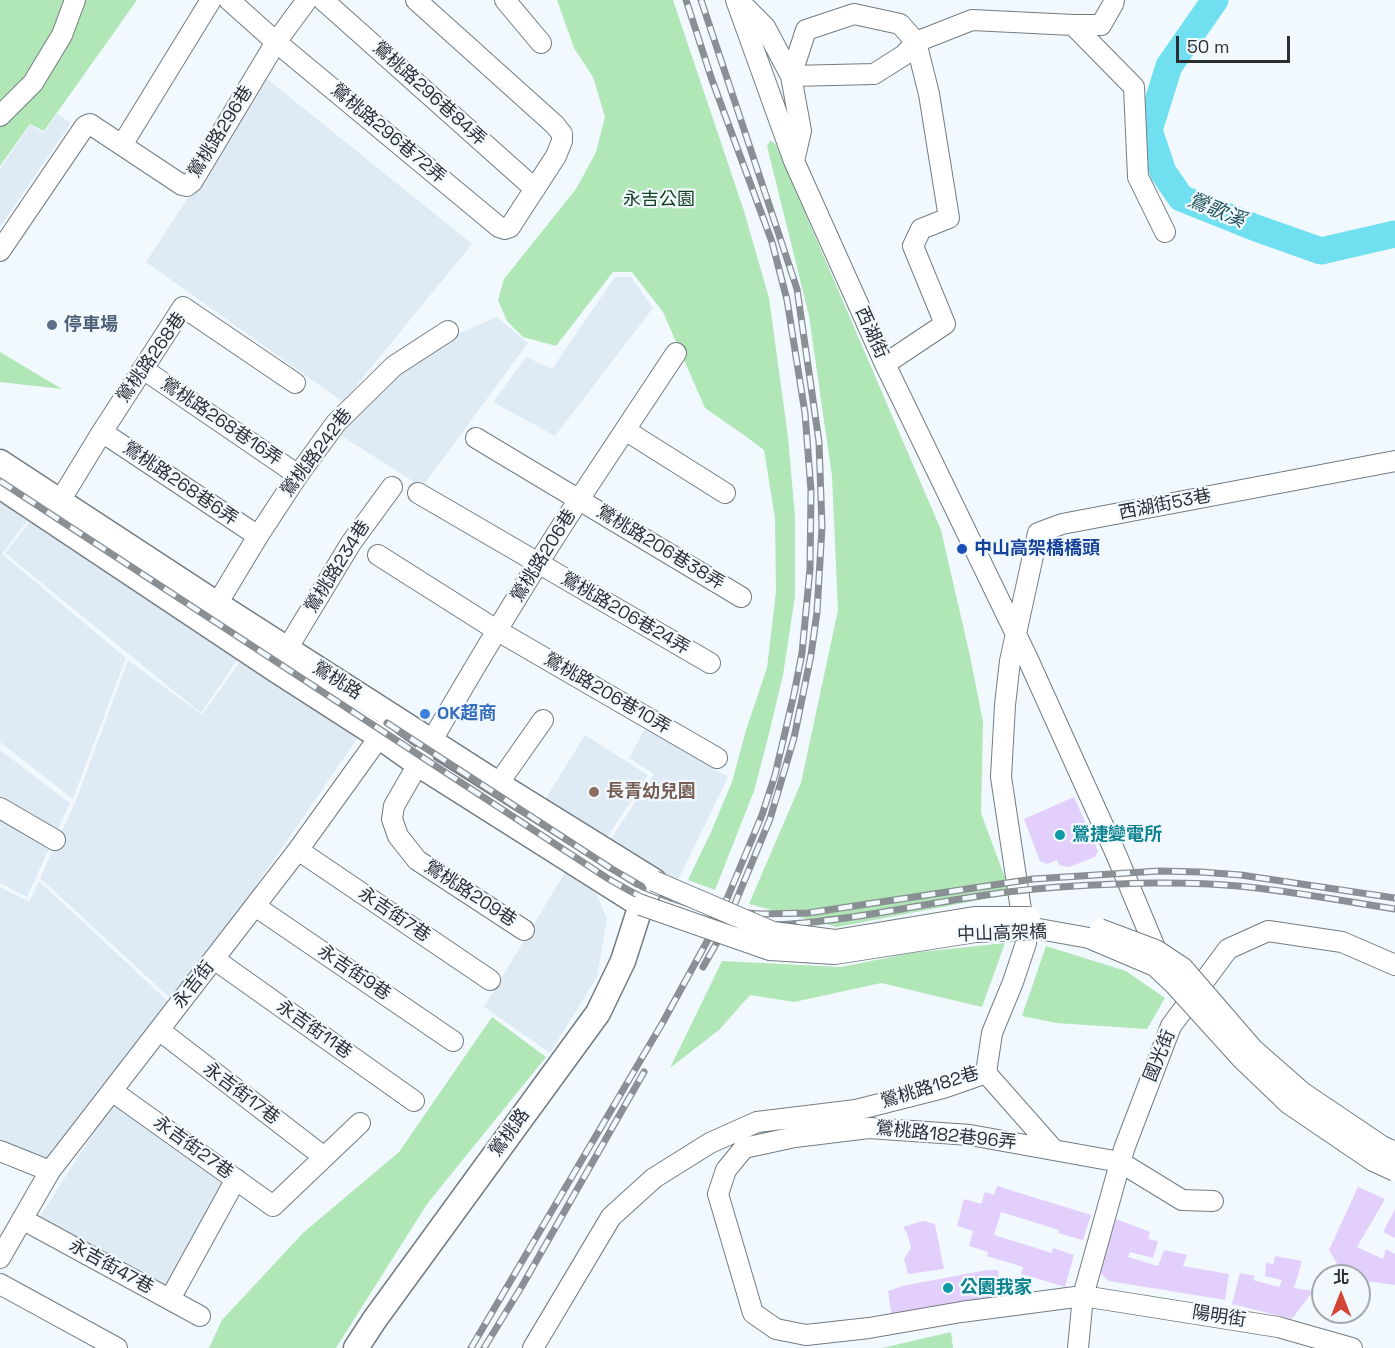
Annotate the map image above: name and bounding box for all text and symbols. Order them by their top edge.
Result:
scale bar [1179,24,1293,62]
text: 50 m [1187,35,1229,58]
street label: 鶯桃路296巷84弄 [368,37,490,151]
street label: 鶯桃路296巷72弄 [326,80,450,188]
street label: 鶯桃路296巷 [184,82,258,182]
park label: 永吉公園 [623,189,695,211]
water label: 鶯歌溪 [1184,189,1248,233]
street label: 西湖街 [850,304,892,362]
street label: 鶯桃路268巷 [113,309,191,407]
place label: 停車場 [64,314,118,336]
marker: 停車場 [45,318,59,332]
street label: 鶯桃路268巷16弄 [156,373,286,471]
street label: 鶯桃路242巷 [277,405,357,501]
street label: 鶯桃路268巷6弄 [118,438,242,530]
street label: 西湖街53巷 [1117,485,1213,525]
street label: 鶯桃路206巷38弄 [592,501,728,595]
street label: 鶯桃路206巷 [507,506,581,606]
street label: 鶯桃路234巷 [301,517,375,617]
place label: 中山高架橋橋頭 [974,538,1100,560]
marker: 中山高架橋橋頭 [955,542,969,556]
street label: 鶯桃路206巷24弄 [557,568,693,660]
street label: 鶯桃路206巷10弄 [540,649,674,739]
street label: 鶯桃路 [308,658,366,704]
place label: OK超商 [437,703,496,725]
marker: OK超商 [418,707,432,721]
place label: 長青幼兒園 [606,781,696,803]
marker: 長青幼兒園 [587,785,601,799]
place label: 鶯捷變電所 [1072,824,1162,846]
marker: 鶯捷變電所 [1053,828,1067,842]
street label: 鶯桃路209巷 [420,856,520,932]
street label: 永吉街7巷 [354,883,434,947]
street label: 中山高架橋 [957,922,1047,946]
street label: 永吉街9巷 [314,941,394,1005]
street label: 永吉街 [169,957,219,1013]
street label: 永吉街11巷 [272,996,356,1064]
street label: 國光街 [1140,1027,1180,1085]
street label: 永吉街17巷 [199,1058,283,1130]
street label: 鶯桃路182巷 [878,1063,982,1113]
street label: 鶯桃路 [485,1105,535,1161]
street label: 永吉街27巷 [149,1112,237,1184]
street label: 鶯桃路182巷96弄 [874,1118,1018,1154]
street label: 永吉街47巷 [65,1235,157,1299]
north arrow [1311,1264,1371,1324]
text: 北 [1333,1267,1349,1288]
place label: 公園我家 [960,1277,1032,1299]
marker: 公園我家 [941,1281,955,1295]
street label: 陽明街 [1191,1302,1247,1332]

